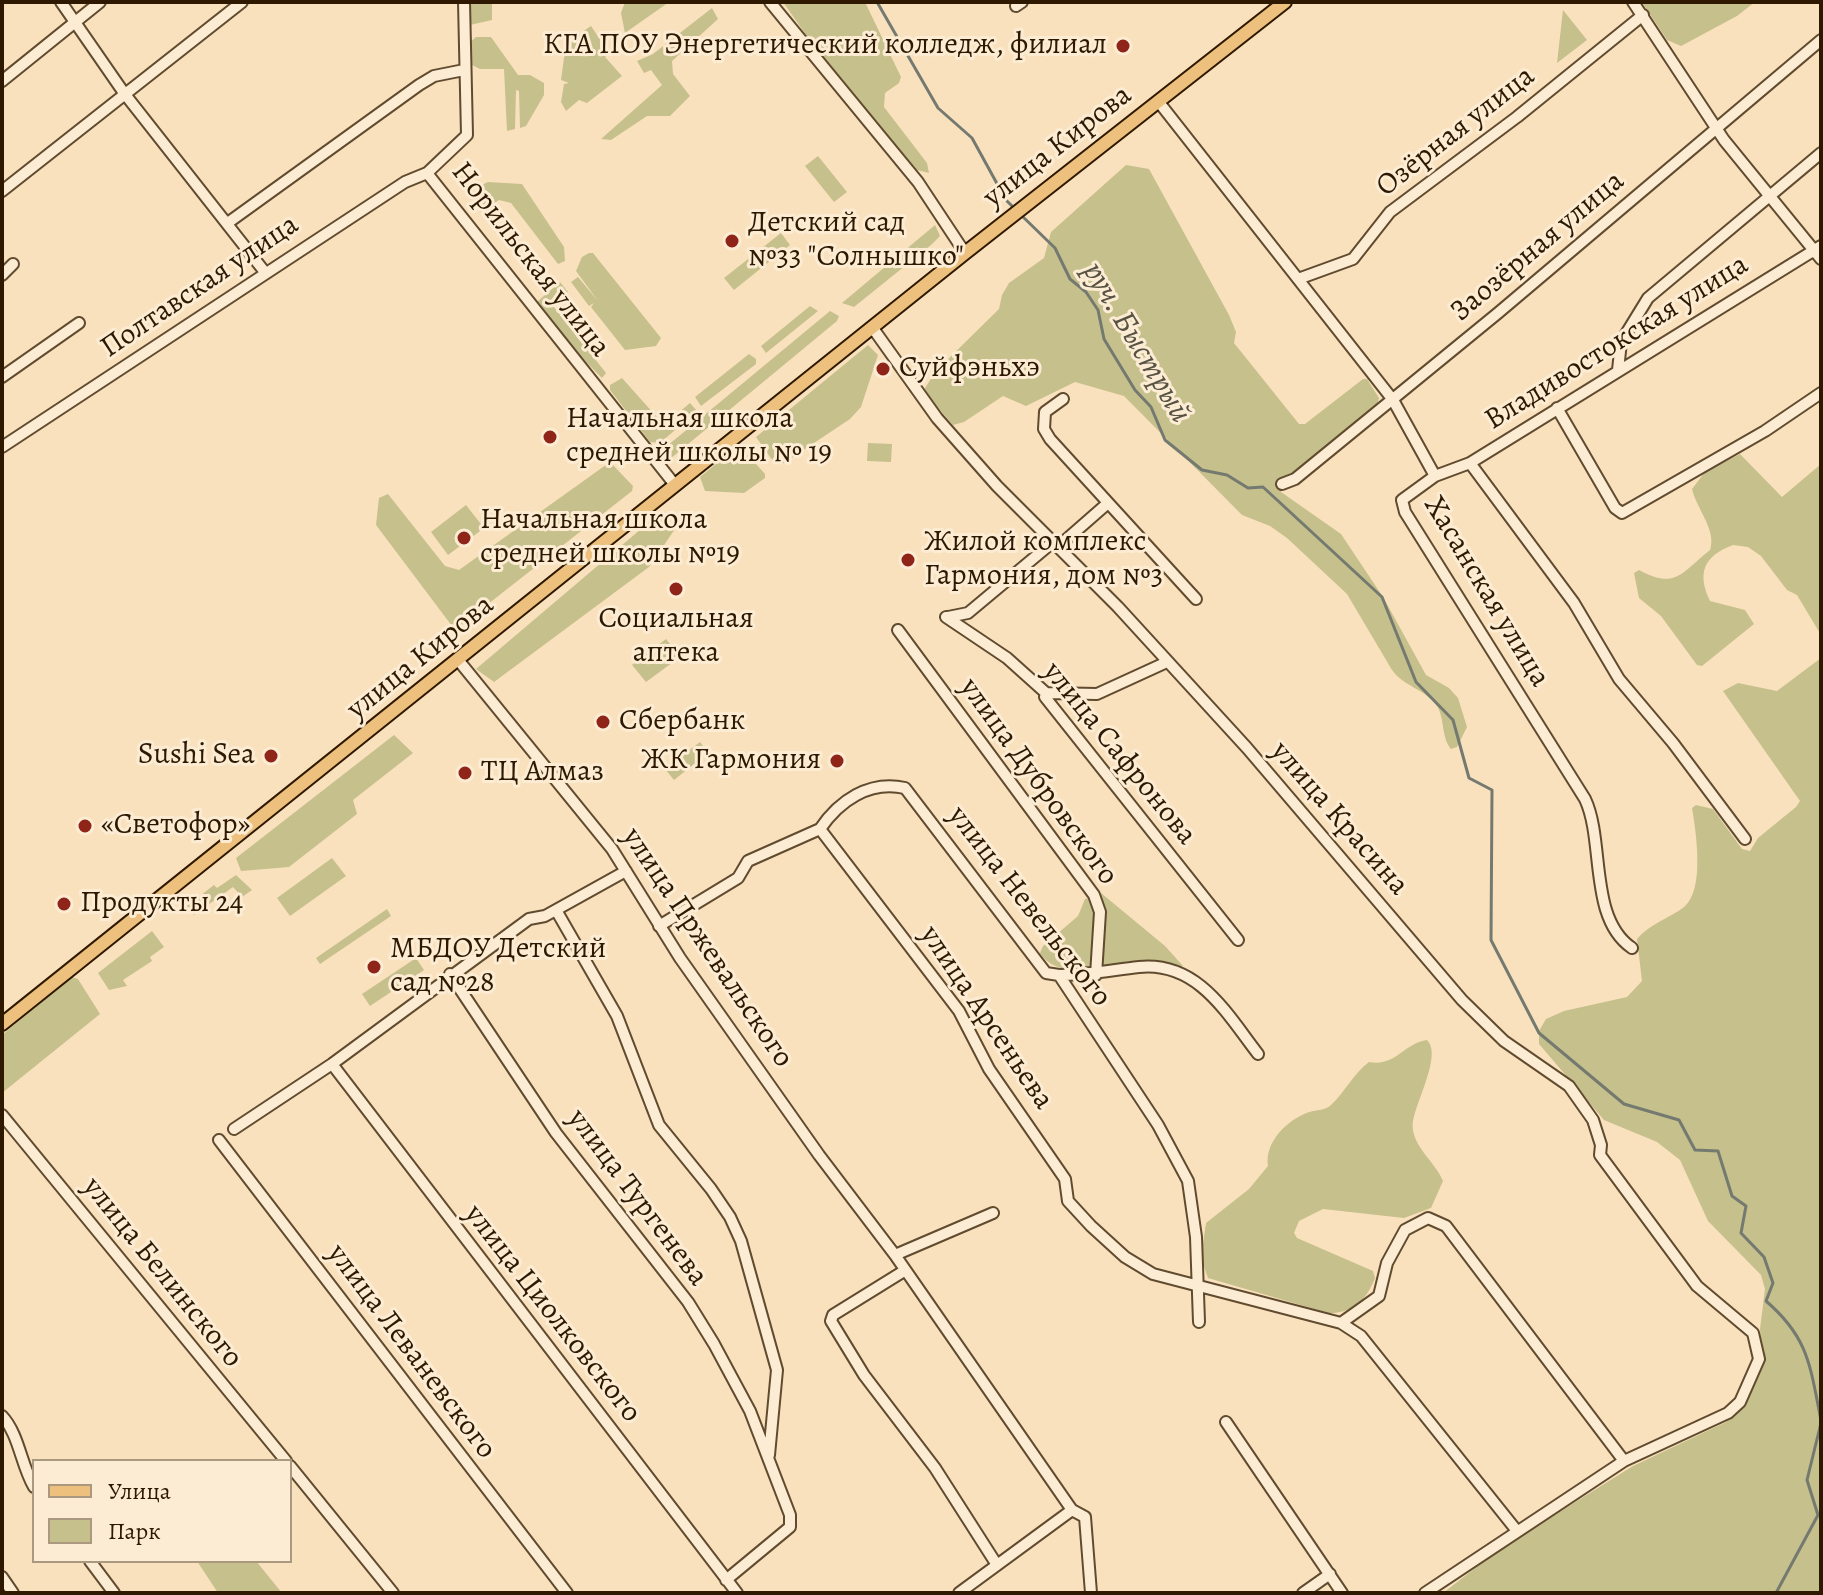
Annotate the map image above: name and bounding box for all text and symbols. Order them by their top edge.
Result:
place label: КГА ПОУ Энергетический колледж, филиал [543,28,1107,64]
marker: КГА ПОУ Энергетический колледж, филиал [1114,37,1132,55]
street label: Озёрная улица [1370,59,1542,205]
street label: улица Кирова [977,78,1139,216]
street label: Норильская улица [443,155,617,365]
street label: Заозёрная улица [1444,164,1632,330]
place label: Детский сад №33 "Солнышко" [748,206,964,276]
street label: Полтавская улица [94,207,306,367]
marker: Детский сад №33 "Солнышко" [723,232,741,250]
street label: Владивостокская улица [1479,247,1755,439]
water label: руч. Быстрый [1073,256,1199,430]
place label: Суйфэньхэ [899,351,1040,387]
marker: Суйфэньхэ [874,360,892,378]
place label: Начальная школа средней школы № 19 [566,402,832,472]
marker: Начальная школа средней школы № 19 [541,428,559,446]
street label: Хасанская улица [1415,490,1557,694]
place label: Начальная школа средней школы №19 [480,503,740,574]
place label: Жилой комплекс Гармония, дом №3 [924,525,1163,596]
marker: Начальная школа средней школы №19 [455,529,473,547]
marker: Жилой комплекс Гармония, дом №3 [899,551,917,569]
marker: Социальная аптека [667,580,685,598]
street label: улица Кирова [340,588,502,728]
place label: Социальная аптека [598,602,754,672]
street label: улица Сафронова [1034,655,1204,853]
street label: улица Дубровского [951,671,1125,893]
place label: Сбербанк [619,704,745,740]
marker: Сбербанк [594,713,612,731]
street label: улица Красина [1262,735,1416,903]
place label: Sushi Sea [138,738,255,774]
place label: ЖК Гармония [641,743,821,779]
marker: Sushi Sea [262,747,280,765]
marker: ЖК Гармония [828,752,846,770]
place label: ТЦ Алмаз [481,755,604,791]
marker: ТЦ Алмаз [456,764,474,782]
street label: улица Невельского [939,799,1119,1015]
place label: «Светофор» [101,808,250,844]
marker: «Светофор» [76,817,94,835]
street label: улица Пржевальского [613,821,801,1075]
place label: Продукты 24 [80,886,243,922]
marker: Продукты 24 [55,895,73,913]
street label: улица Арсеньева [911,919,1061,1117]
place label: МБДОУ Детский сад №28 [390,932,606,1002]
marker: МБДОУ Детский сад №28 [365,958,383,976]
street label: улица Тургенева [559,1102,715,1294]
street label: улица Белинского [74,1170,250,1376]
street label: улица Циолковского [456,1198,648,1430]
street label: улица Леваневского [319,1238,503,1466]
legend [32,1459,292,1563]
text: Улица [108,1475,171,1507]
text: Парк [108,1515,161,1547]

